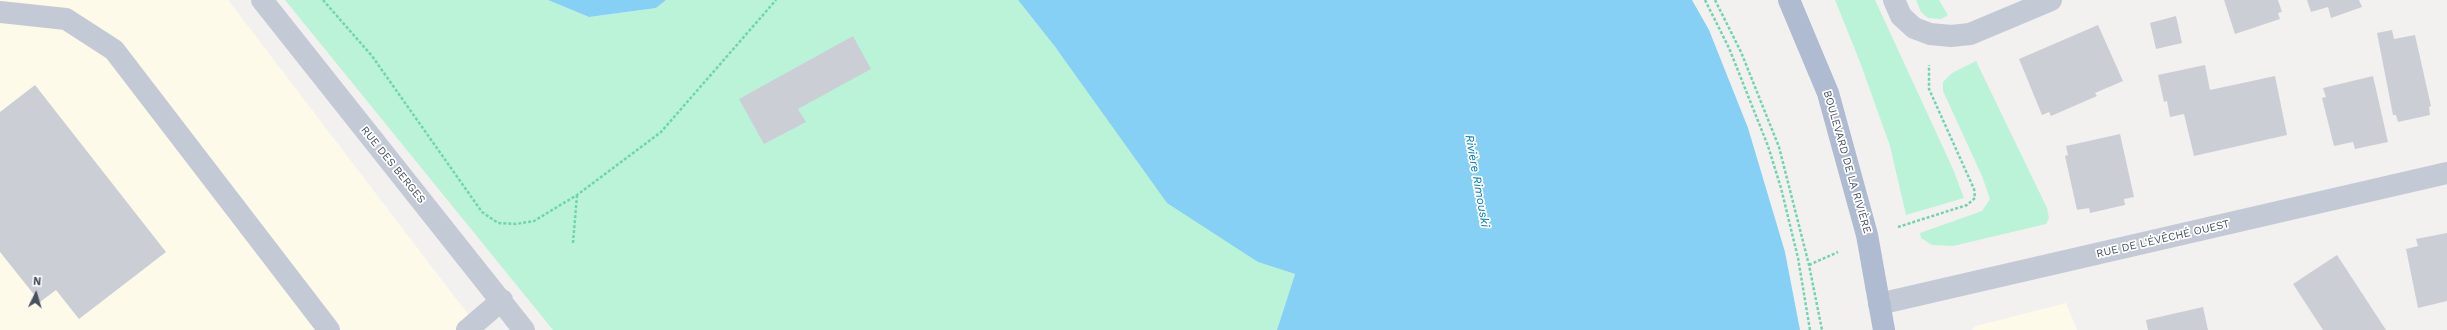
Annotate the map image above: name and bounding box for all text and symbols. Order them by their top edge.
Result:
street label: BOULEVARD DE LA RIVIÈRE [1820,89,1874,235]
street label: RUE DES BERGES [358,124,428,206]
water label: Rivière Rimouski [1462,134,1492,228]
street label: RUE DE L'ÉVÊCHÉ OUEST [2095,217,2231,261]
north arrow [16,274,56,314]
text: N [32,275,42,288]

